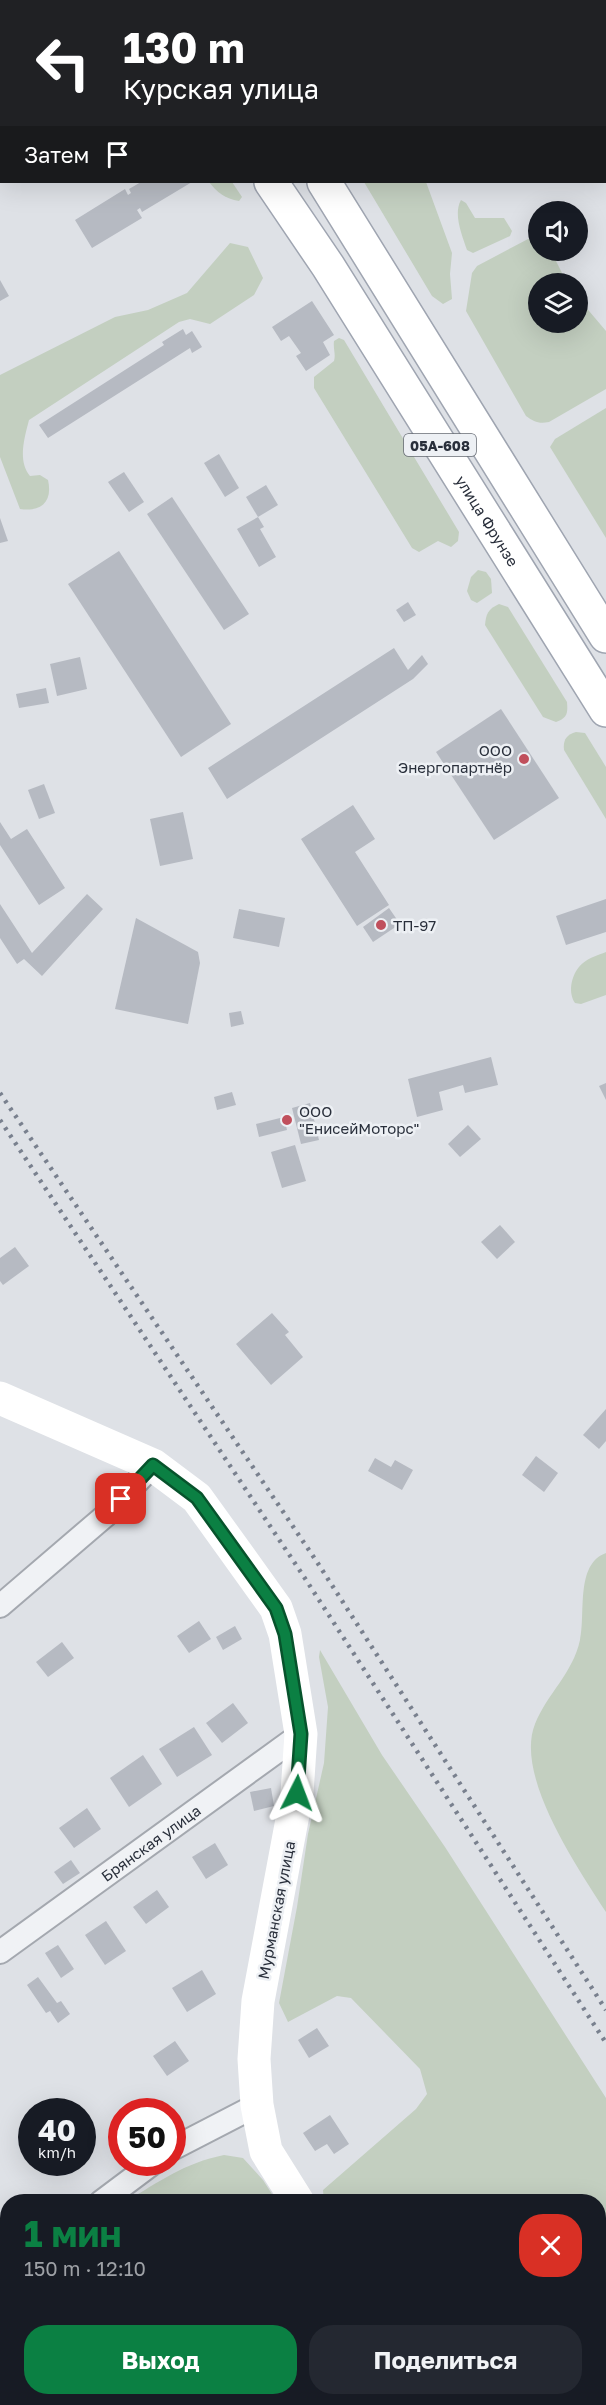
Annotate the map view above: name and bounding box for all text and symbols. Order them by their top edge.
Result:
text: 130 m [123,22,245,72]
icon: left [24,24,102,102]
text: Курская улица [123,73,319,105]
icon: arrive [101,138,134,171]
text: Затем [24,141,89,168]
map controls [528,201,588,333]
button: sound [528,201,588,261]
button: layers [528,273,588,333]
road number: 05А-608 [404,434,476,456]
street label: улица Фрунзе [452,472,523,570]
place label: ООО Энергопартнёр [398,741,512,776]
marker: ООО Энергопартнёр [517,752,531,766]
place label: ТП-97 [393,916,436,934]
marker: ТП-97 [374,918,388,932]
place label: ООО "ЕнисейМоторс" [299,1102,419,1137]
marker: ООО "ЕнисейМоторс" [280,1113,294,1127]
pin [95,1473,146,1524]
icon: arrive [104,1482,137,1515]
position arrow [265,1761,329,1825]
street label: Брянская улица [97,1801,204,1885]
street label: Мурманская улица [254,1839,298,1981]
speed limit sign: 50 [108,2098,186,2176]
text: 40 [38,2112,76,2148]
text: km/h [38,2143,76,2161]
text: 1 мин [24,2212,121,2255]
button: close [519,2214,582,2277]
text: 150 m · 12:10 [24,2256,146,2280]
button: Выход [24,2325,297,2394]
button: Поделиться [309,2325,582,2394]

